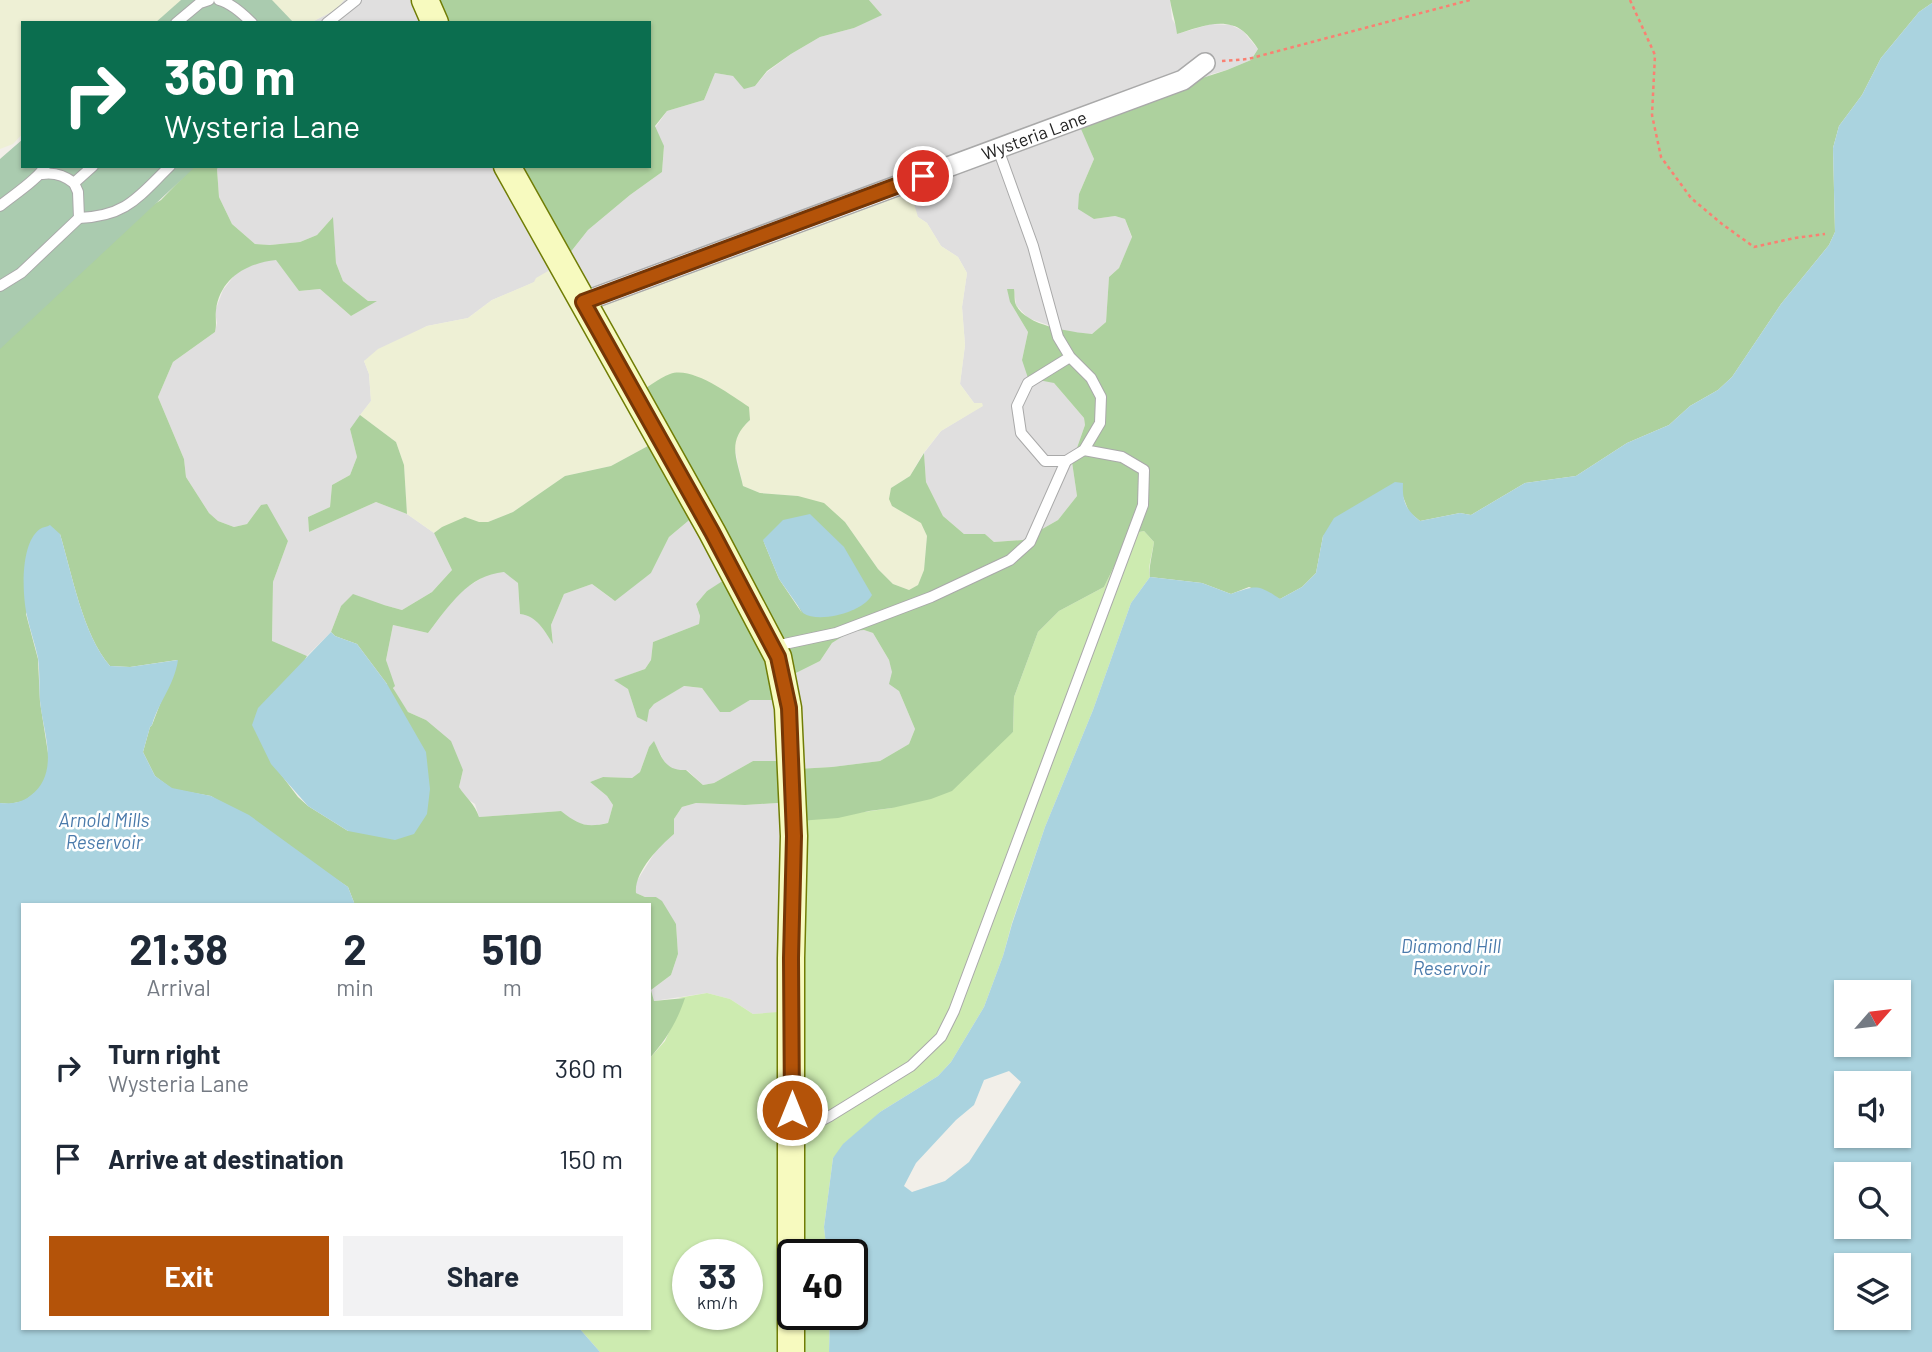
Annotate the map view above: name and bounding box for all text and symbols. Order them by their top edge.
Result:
text: 360 m [164,46,295,105]
icon: right [49,49,140,140]
text: Wysteria Lane [164,106,360,144]
street label: Wysteria Lane [978,106,1090,165]
pin [893,146,953,206]
icon: arrive [904,157,942,195]
water label: Arnold Mills Reservoir [59,808,150,853]
text: 21:38 [129,923,228,973]
text: 2 [343,923,367,973]
text: 510 [482,923,543,973]
water label: Diamond Hill Reservoir [1401,934,1502,979]
text: Arrival [146,973,211,1001]
text: min [336,973,374,1001]
text: m [503,973,522,1001]
north arrow [1834,980,1911,1057]
map controls [1834,980,1911,1330]
text: Turn right [108,1038,221,1069]
icon: right [49,1049,87,1087]
text: 360 m [555,1052,623,1083]
text: Wysteria Lane [108,1069,249,1097]
button: sound [1834,1071,1911,1148]
position arrow [755,1073,829,1147]
icon: arrive [49,1140,87,1178]
text: Arrive at destination [108,1143,344,1174]
text: 150 m [559,1143,623,1174]
button: search [1834,1162,1911,1239]
button: Exit [49,1236,329,1316]
button: Share [343,1236,623,1316]
speed limit sign: 40 [777,1239,868,1330]
button: layers [1834,1253,1911,1330]
text: 33 [699,1254,736,1296]
text: km/h [697,1291,738,1313]

